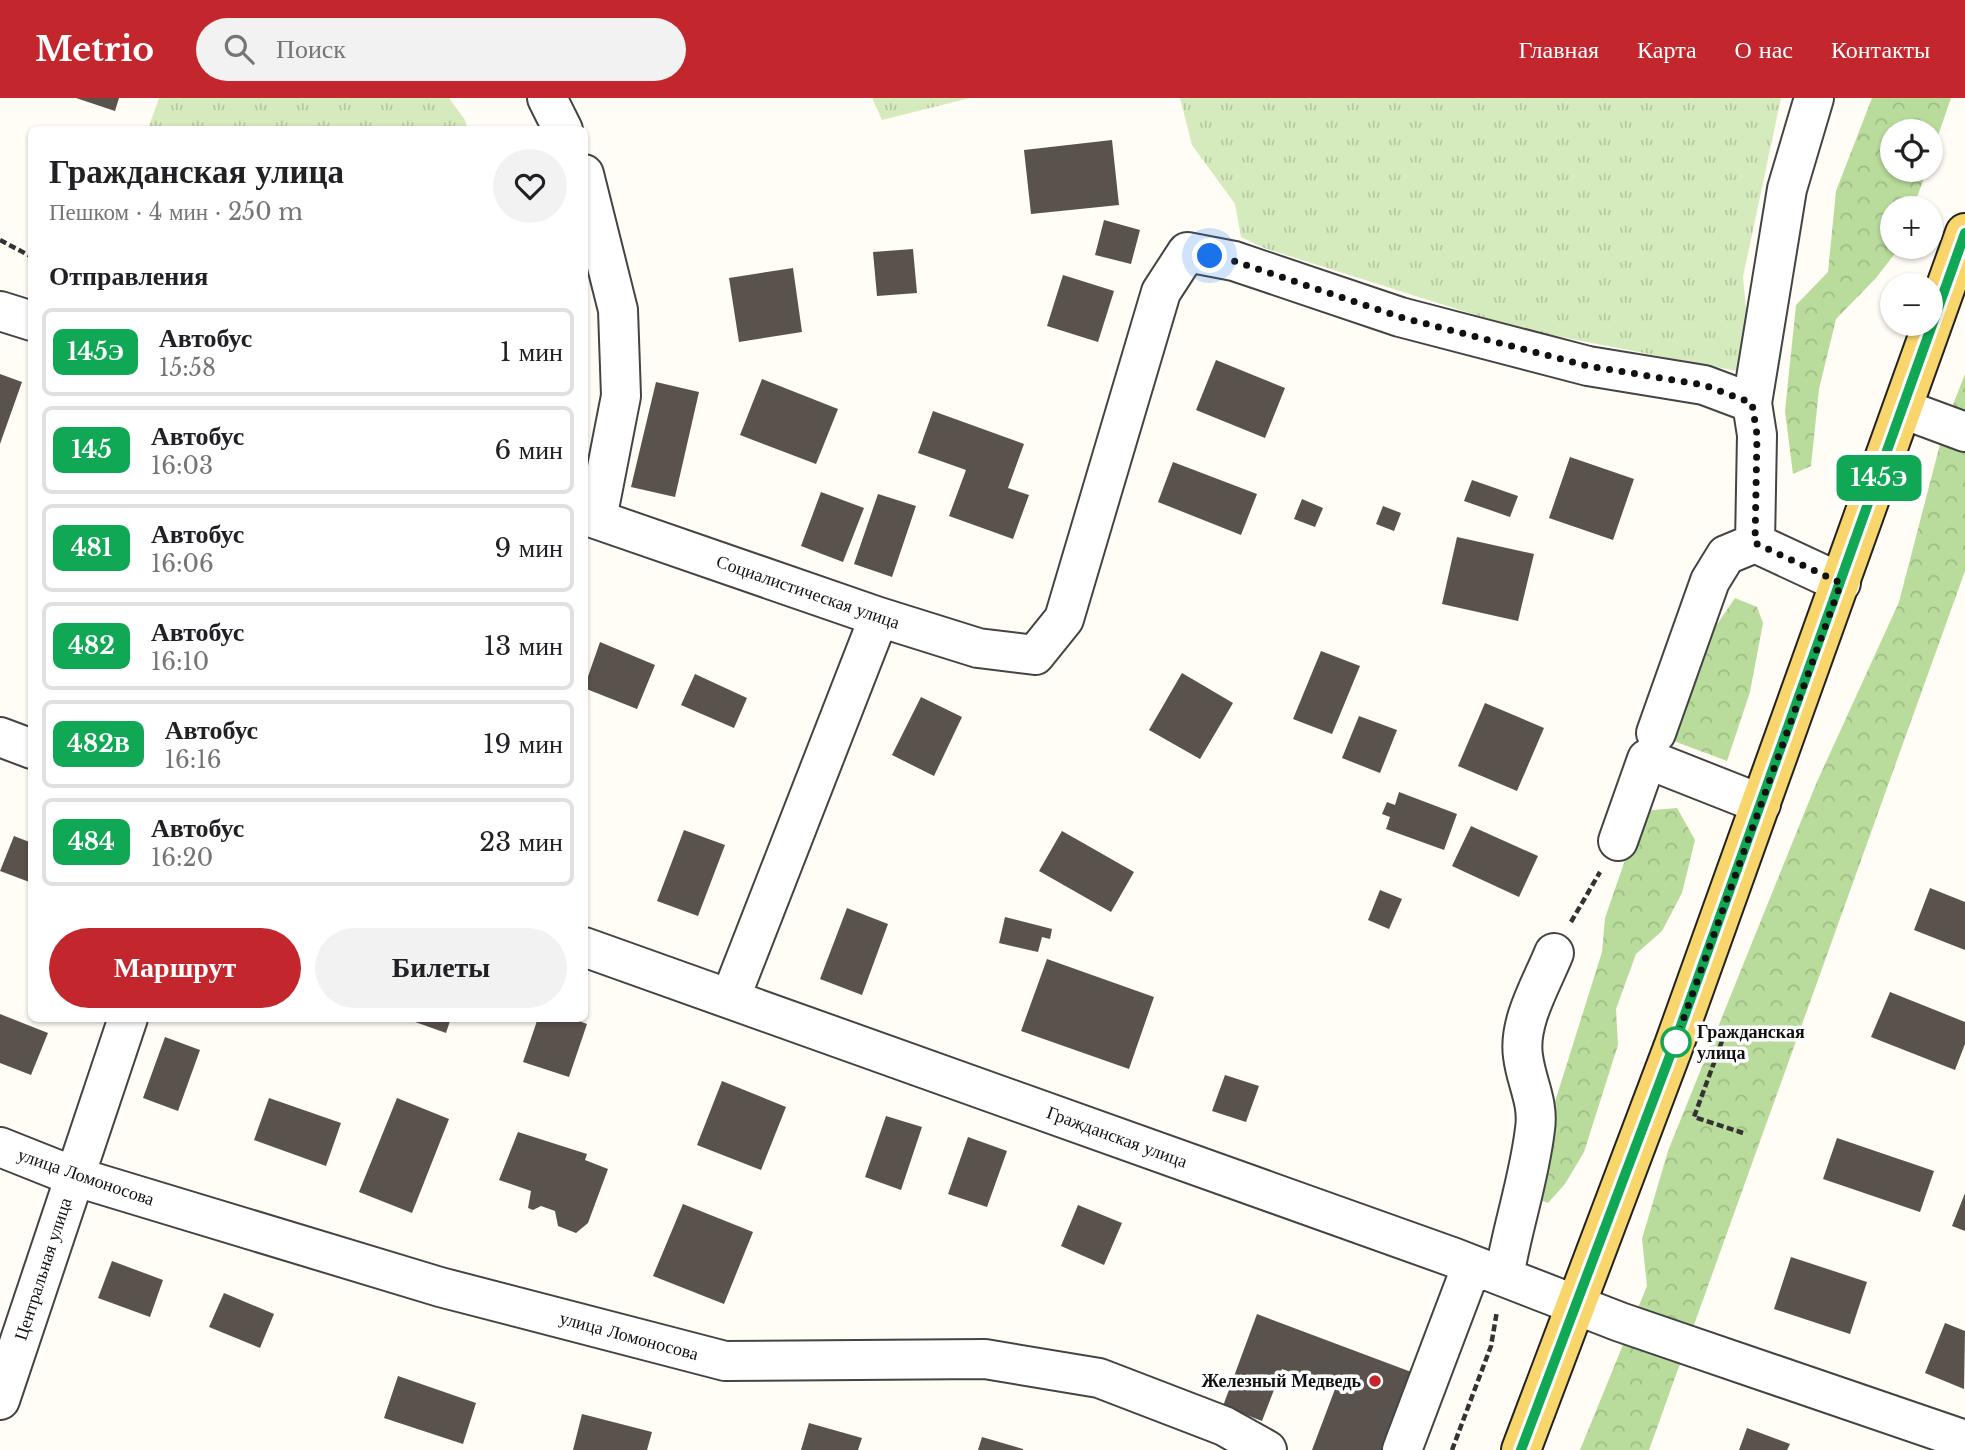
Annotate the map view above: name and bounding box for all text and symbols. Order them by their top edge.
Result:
search box [196,18,686,81]
text: Metrio [35,29,154,70]
icon: search [220,30,258,68]
text: Поиск [276,33,346,65]
text: Главная [1519,35,1599,64]
text: Карта [1637,35,1697,64]
text: О нас [1735,35,1793,64]
text: Контакты [1831,35,1930,64]
map controls [1880,119,1943,336]
button: locate [1880,119,1943,182]
button: heart [493,149,567,223]
text: Гражданская улица [49,151,344,192]
button: + [1880,196,1943,259]
text: Пешком · 4 мин · 250 m [49,198,303,226]
your location [1192,238,1227,273]
text: Отправления [49,260,208,292]
button: − [1880,273,1943,336]
text: Автобус [159,322,252,354]
text: 1 мин [500,336,563,368]
text: 145Э [67,337,124,366]
text: 15:58 [159,354,216,382]
text: Автобус [151,420,244,452]
text: 6 мин [495,434,563,466]
text: 145 [71,435,112,464]
text: 16:03 [151,452,213,480]
line badge: 145Э [1830,455,1928,501]
text: 145Э [1851,463,1907,492]
text: Автобус [151,518,244,550]
text: 9 мин [495,532,563,564]
text: 481 [71,533,112,562]
text: 16:06 [151,550,214,578]
street label: Социалистическая улица [713,550,903,634]
text: Автобус [151,616,244,648]
text: 13 мин [484,630,563,662]
text: 482 [68,631,115,660]
text: 16:10 [151,648,209,676]
text: Автобус [165,714,258,746]
text: 19 мин [483,728,563,760]
text: 482В [67,729,130,758]
text: 16:16 [165,746,221,774]
text: Автобус [151,812,244,844]
text: 23 мин [479,826,563,858]
text: 484 [68,827,115,856]
text: 16:20 [151,844,213,872]
button: Маршрут [49,928,301,1008]
button: Билеты [315,928,567,1008]
place label: Гражданская улица [1697,1021,1805,1064]
marker: Гражданская улица [1661,1027,1691,1057]
street label: Гражданская улица [1044,1101,1190,1173]
street label: улица Ломоносова [15,1143,157,1211]
street label: Центральная улица [10,1195,76,1343]
street label: улица Ломоносова [557,1307,701,1365]
place label: Железный Медведь [1202,1370,1361,1392]
marker: Железный Медведь [1367,1373,1383,1389]

